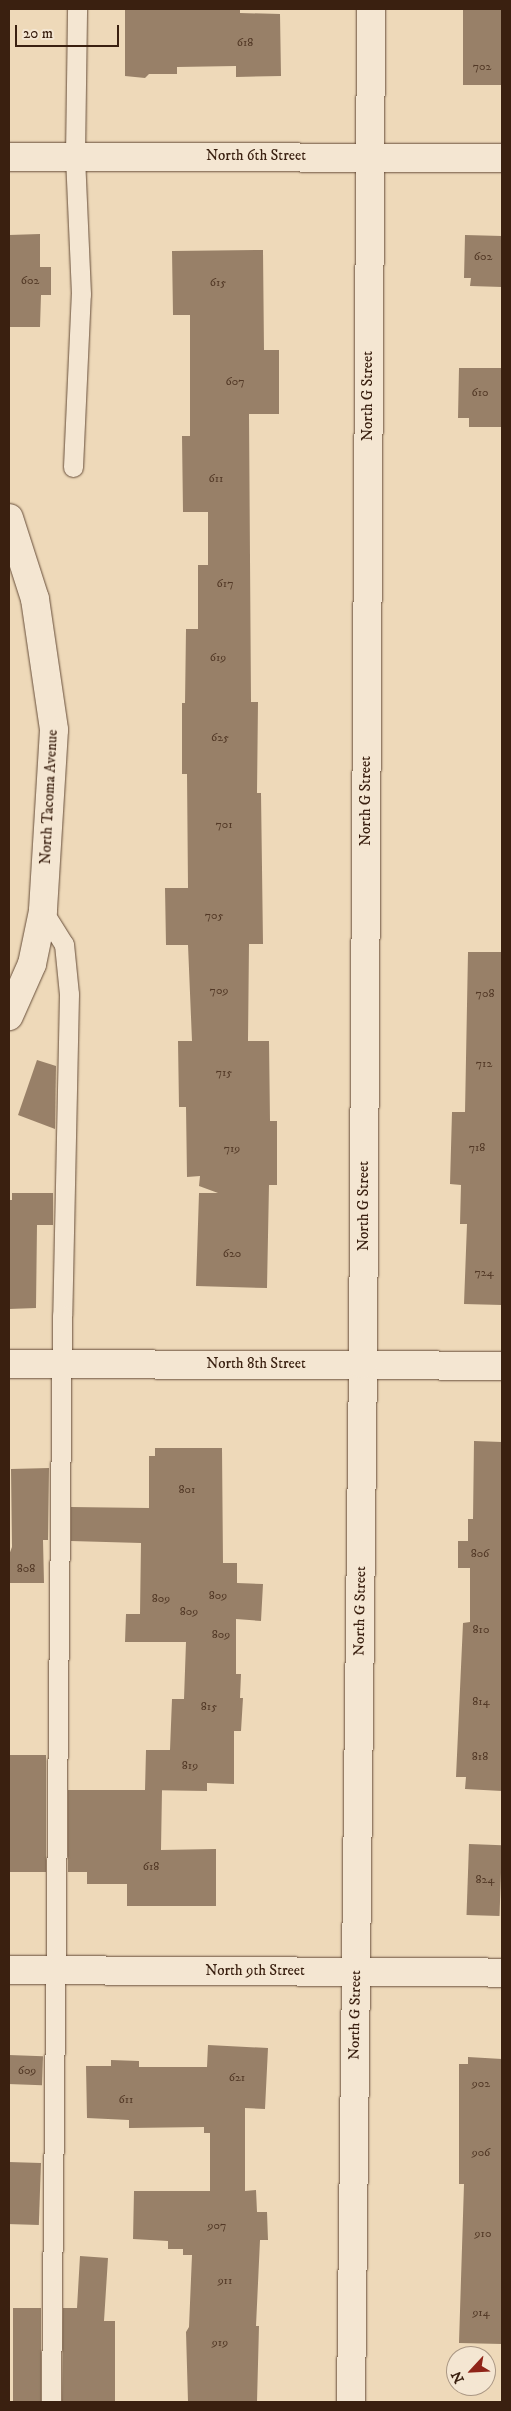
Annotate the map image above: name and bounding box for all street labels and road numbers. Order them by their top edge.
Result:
street label: North 6th Street [206,147,306,165]
street label: North G Street [359,351,377,441]
street label: North Tacoma Avenue [36,729,62,865]
street label: North G Street [357,756,375,846]
street label: North G Street [355,1161,373,1251]
street label: North 8th Street [206,1355,306,1373]
street label: North G Street [350,1566,370,1656]
street label: North 9th Street [205,1962,305,1980]
street label: North G Street [345,1970,365,2060]

